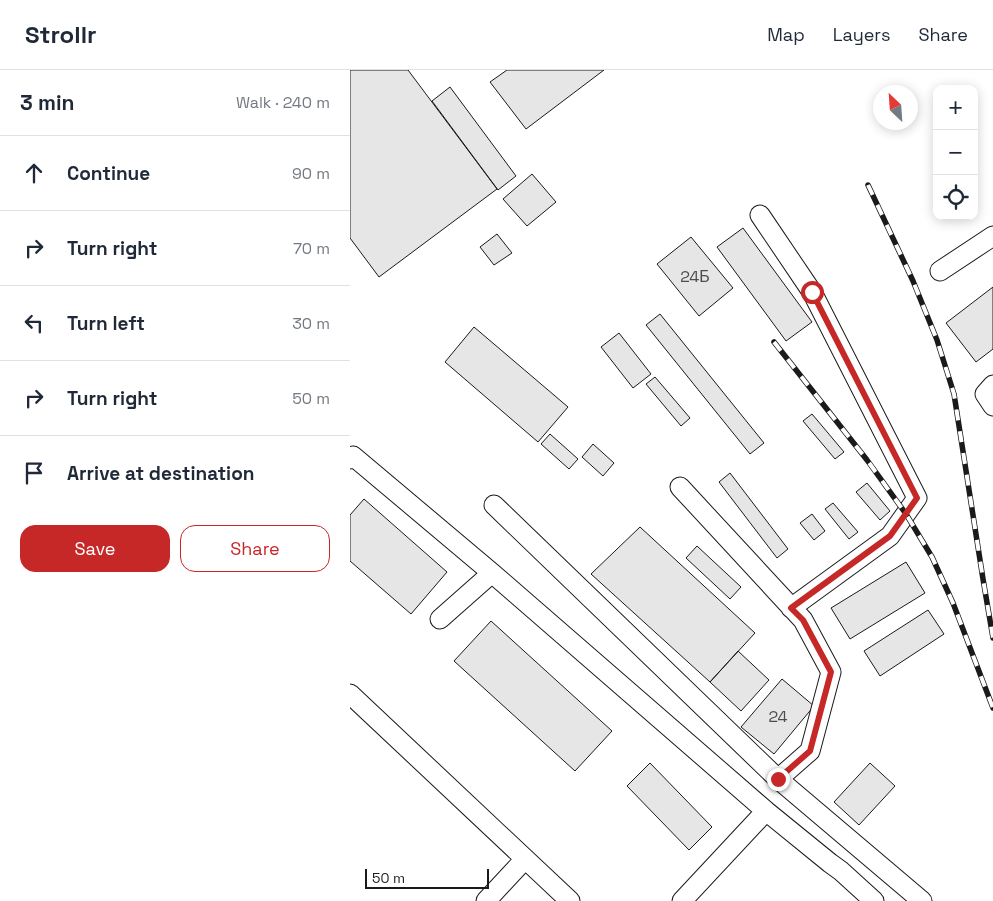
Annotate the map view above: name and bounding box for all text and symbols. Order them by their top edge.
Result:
text: Strollr [25,19,97,50]
text: Map [767,23,805,46]
text: Layers [833,23,890,46]
text: Share [918,23,968,46]
north arrow [873,85,918,130]
map controls [933,85,978,220]
button: + [933,85,978,130]
text: 3 min [20,89,75,116]
text: Walk · 240 m [236,92,330,113]
button: − [933,130,978,175]
icon: ahead [20,159,48,187]
text: Continue [67,161,150,186]
text: 90 m [292,163,330,184]
button: locate [933,175,978,220]
icon: right [20,234,48,262]
text: Turn right [67,236,157,261]
text: 70 m [293,238,330,259]
house number: 24Б [680,266,710,287]
route start [801,281,824,304]
icon: left [20,309,48,337]
text: Turn left [67,311,145,336]
text: 30 m [292,313,330,334]
icon: right [20,384,48,412]
text: Turn right [67,386,157,411]
text: 50 m [292,388,330,409]
icon: arrive [20,459,48,487]
text: Arrive at destination [67,461,255,486]
button: Save [20,525,170,572]
button: Share [180,525,330,572]
house number: 24 [768,706,788,727]
route end [767,768,790,791]
scale bar [365,866,489,889]
text: 50 m [372,869,405,887]

